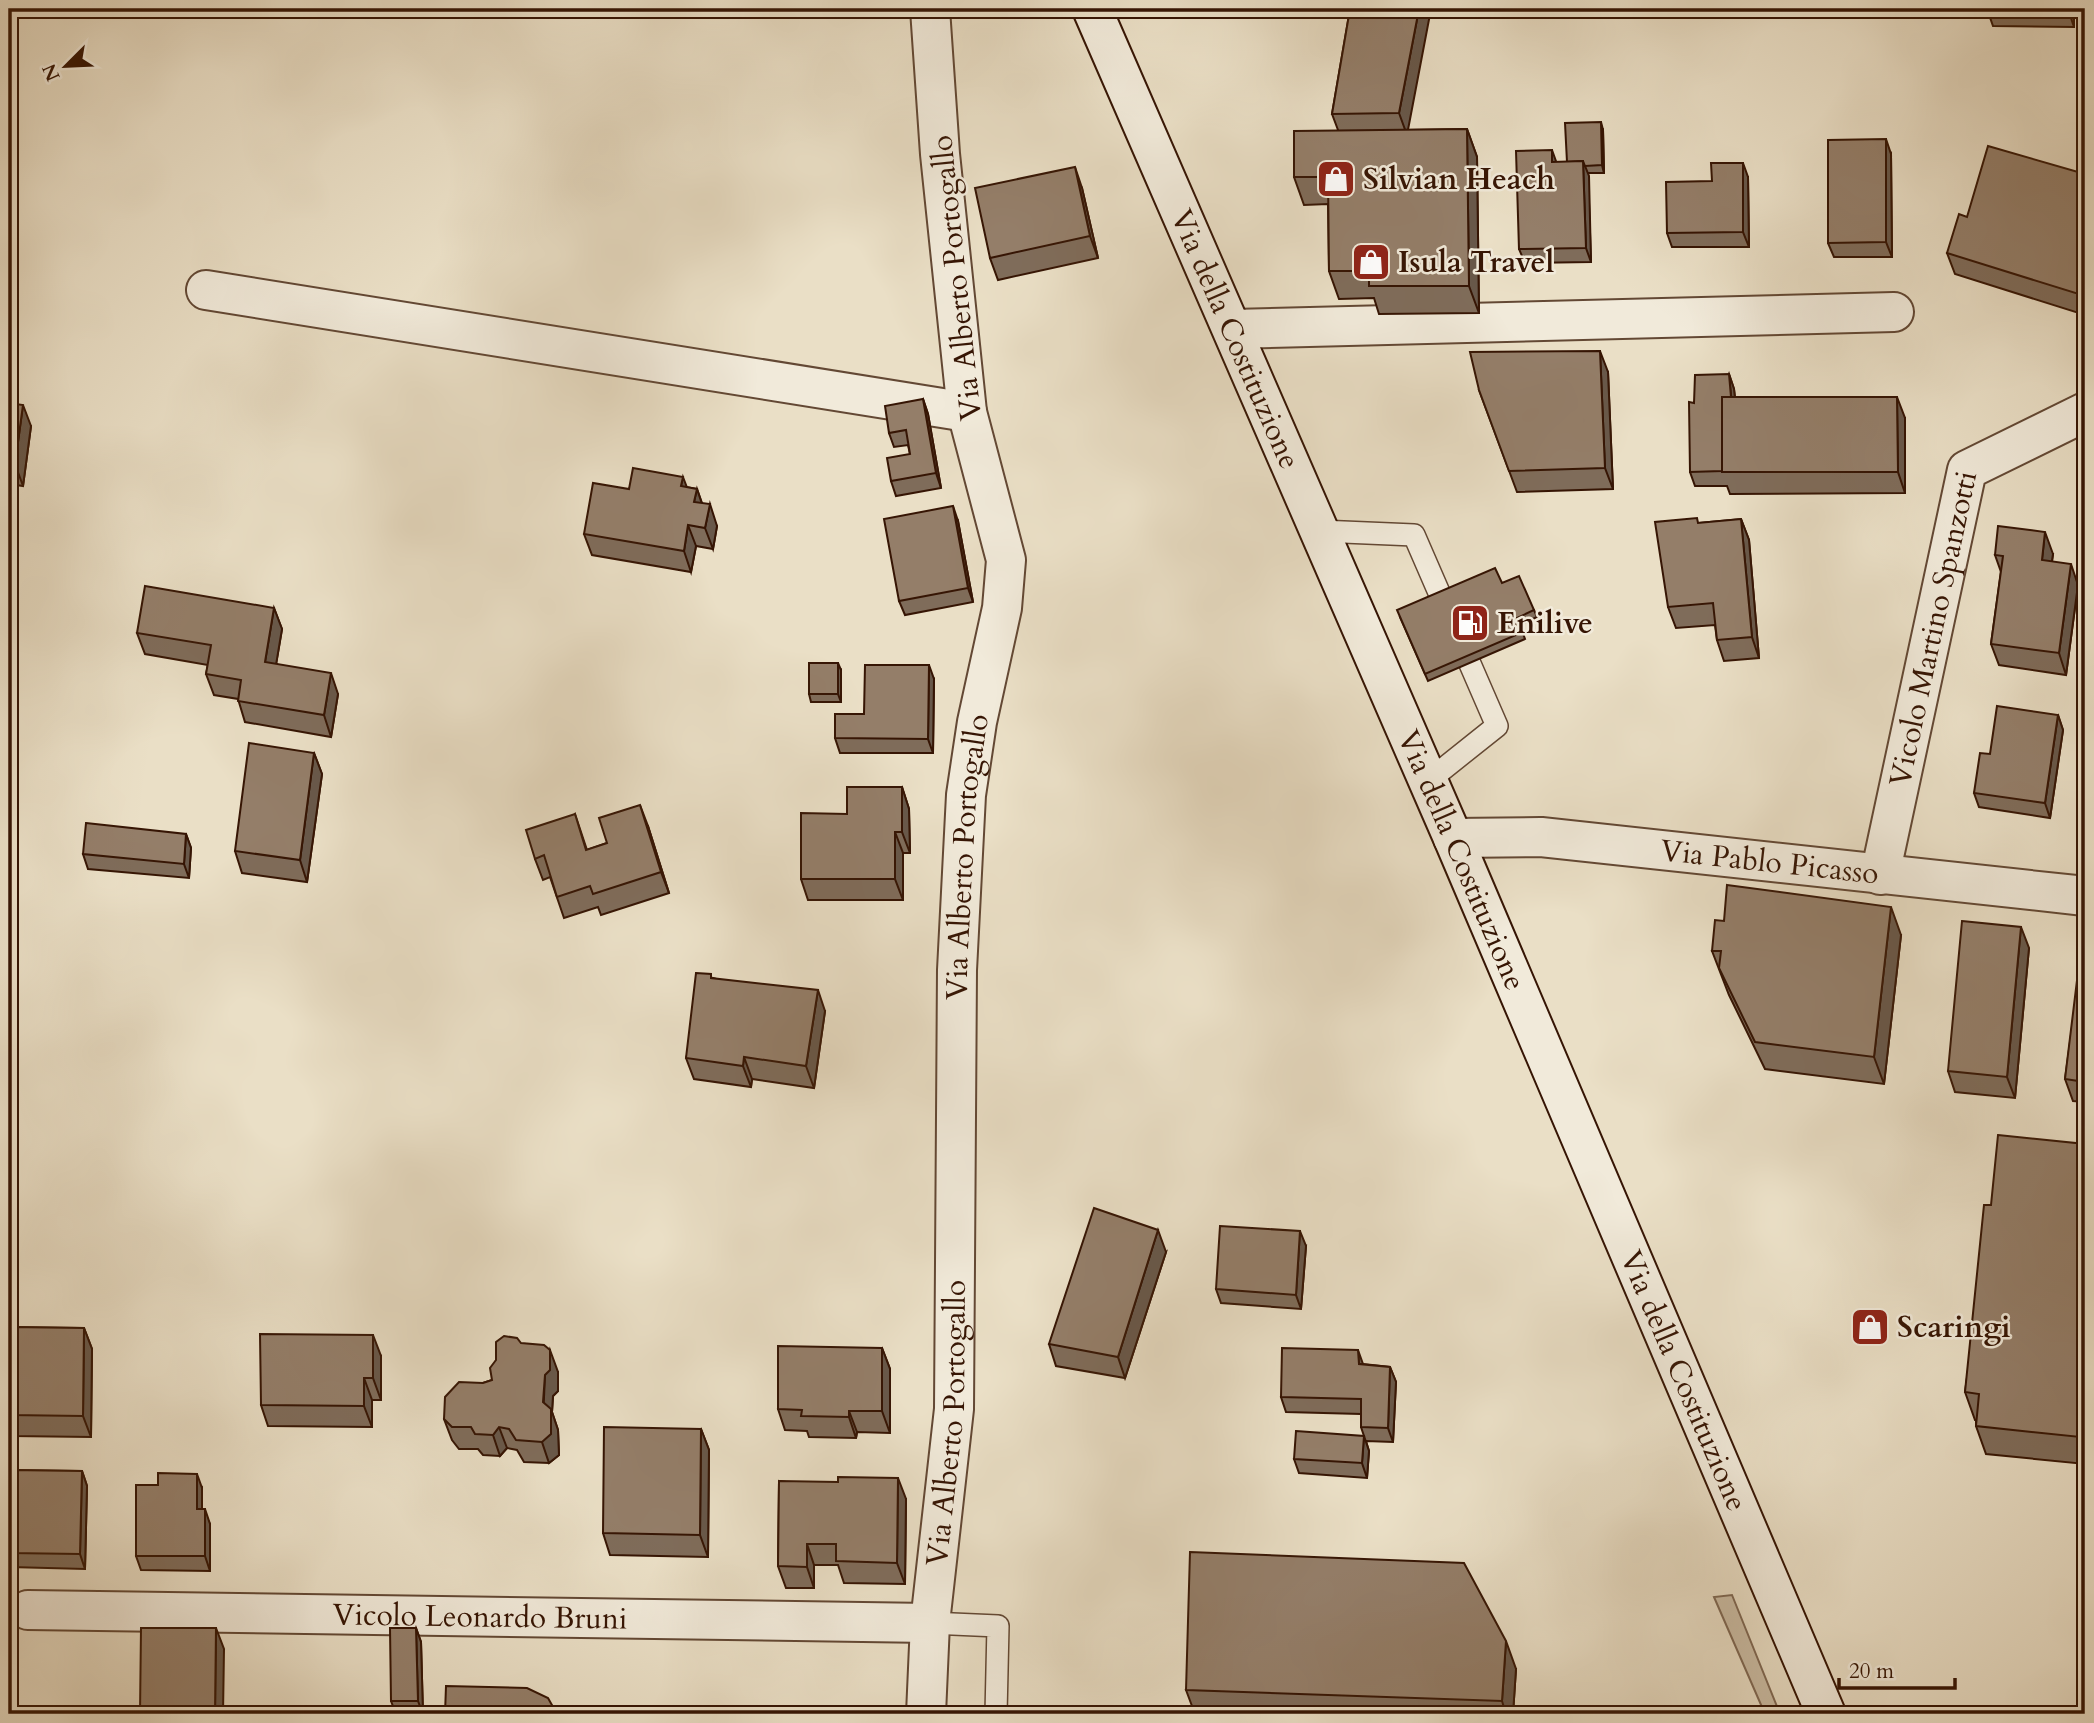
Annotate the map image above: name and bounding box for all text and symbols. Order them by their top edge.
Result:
north arrow [32,32,102,102]
text: N [36,59,67,85]
street label: Via Alberto Portogallo [921,133,992,423]
shop icon: Silvian Heach [1315,158,1357,200]
place label: Silvian Heach [1363,159,1555,200]
street label: Via della Costituzione [1161,203,1310,475]
shop icon: Isula Travel [1350,241,1392,283]
place label: Isula Travel [1398,242,1554,283]
street label: Vicolo Martino Spanzotti [1880,467,1987,790]
fuel station icon: Enilive [1449,602,1491,644]
place label: Enilive [1497,603,1593,644]
street label: Via Alberto Portogallo [937,711,999,1000]
street label: Via della Costituzione [1388,724,1535,997]
street label: Via Pablo Picasso [1658,830,1881,895]
street label: Via della Costituzione [1610,1244,1757,1517]
street label: Via Alberto Portogallo [917,1280,976,1568]
shop icon: Scaringi [1849,1306,1891,1348]
place label: Scaringi [1897,1307,2011,1348]
street label: Vicolo Leonardo Bruni [332,1594,628,1640]
scale bar [1839,1646,1954,1690]
text: 20 m [1849,1657,1894,1686]

